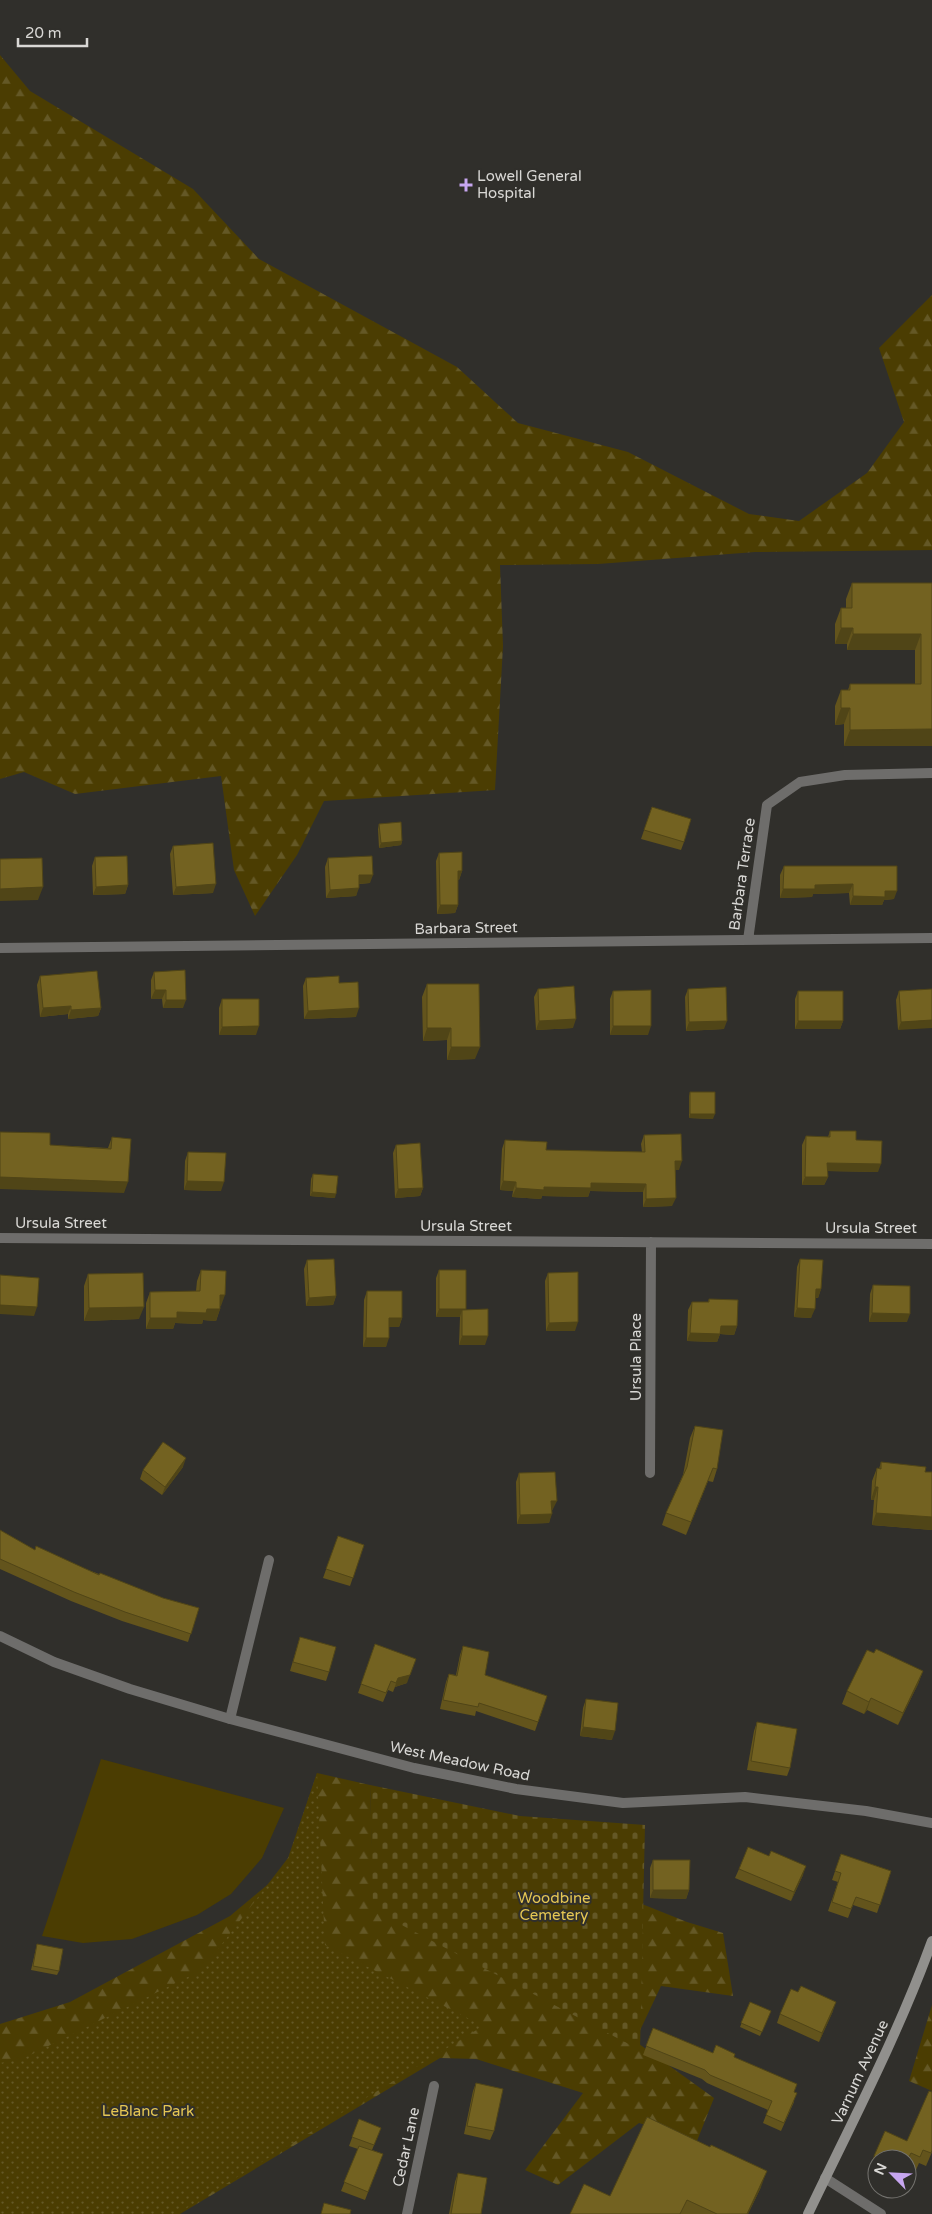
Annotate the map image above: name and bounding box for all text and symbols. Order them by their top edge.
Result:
scale bar [18,15,86,47]
text: 20 m [25,24,62,42]
place label: Lowell General Hospital [477,167,582,202]
marker: Lowell General Hospital [459,178,473,192]
street label: Barbara Terrace [725,817,759,931]
street label: Barbara Street [414,918,518,938]
street label: Ursula Street [15,1214,107,1232]
street label: Ursula Street [420,1217,512,1235]
street label: Ursula Street [825,1219,917,1237]
street label: Ursula Place [627,1313,645,1401]
street label: West Meadow Road [388,1737,532,1785]
park label: Woodbine Cemetery [517,1889,591,1924]
street label: Varnum Avenue [828,2017,892,2127]
park label: LeBlanc Park [102,2102,194,2120]
street label: Cedar Lane [389,2106,423,2188]
north arrow [867,2149,917,2199]
text: N [871,2160,891,2178]

